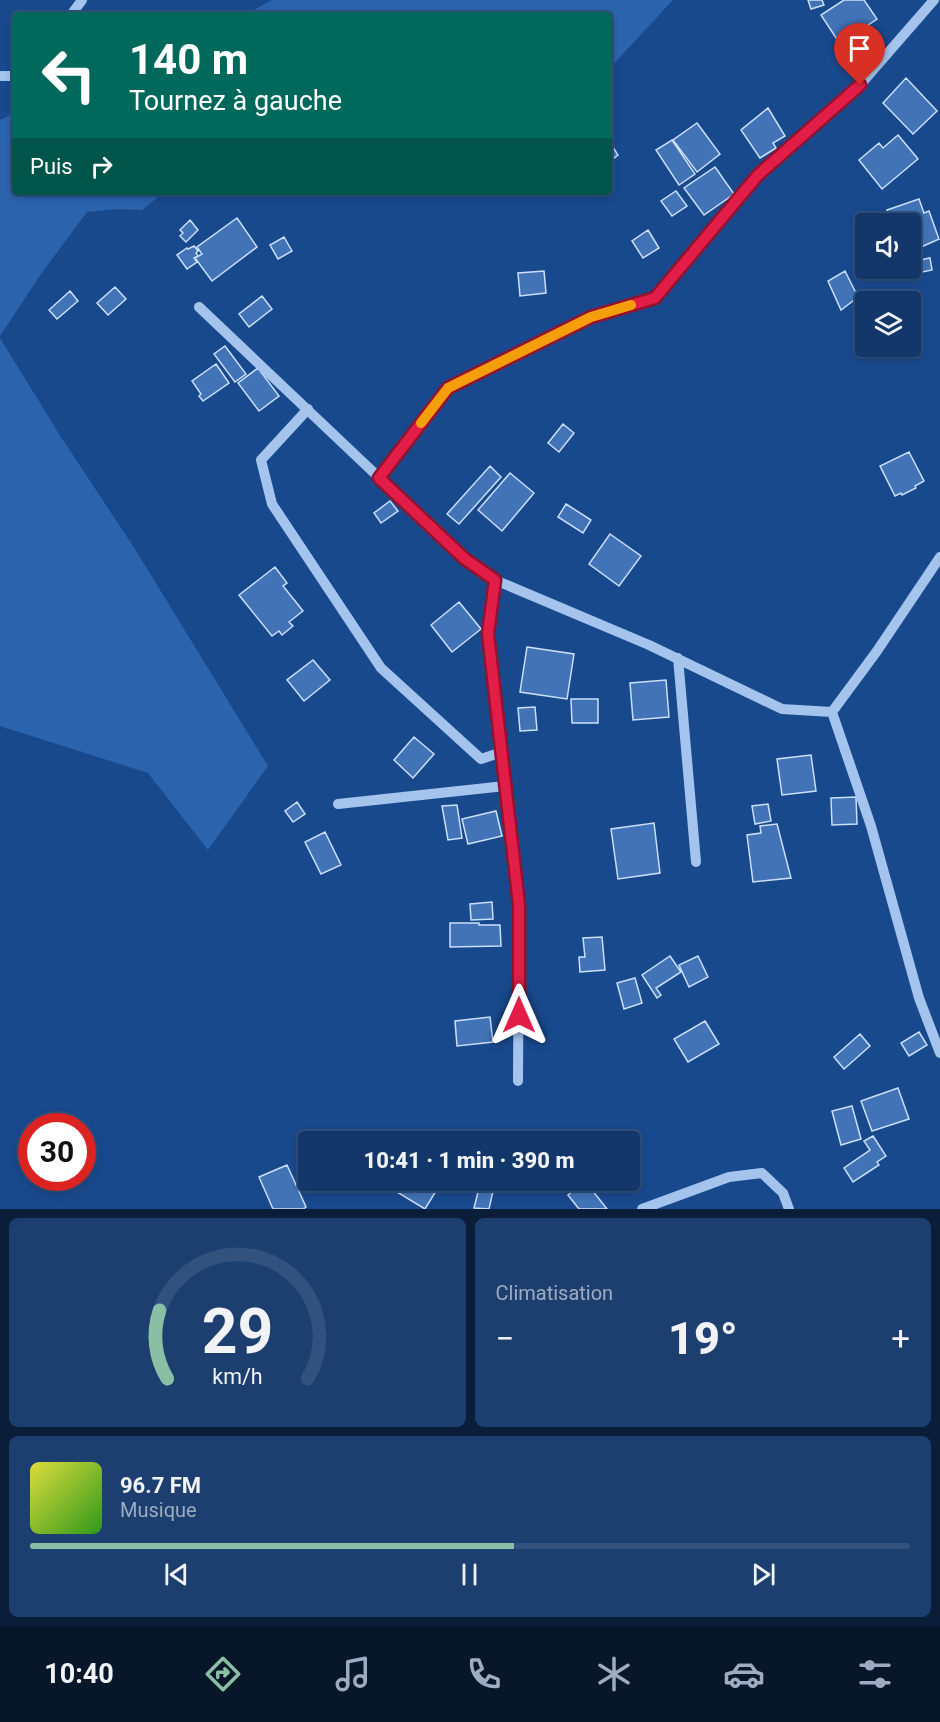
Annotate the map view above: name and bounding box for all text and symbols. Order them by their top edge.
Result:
pin [834,23,885,85]
icon: arrive [843,32,876,65]
text: 140 m [129,35,248,84]
icon: left [30,36,108,114]
text: Tournez à gauche [129,85,342,117]
icon: right [85,150,118,183]
text: Puis [30,154,73,179]
map controls [855,213,921,357]
button: sound [855,213,921,279]
button: layers [855,291,921,357]
position arrow [487,983,551,1047]
speed limit sign: 30 [18,1113,96,1191]
text: 10:41 · 1 min · 390 m [364,1148,574,1173]
text: Climatisation [496,1281,613,1305]
text: 29 [201,1295,273,1368]
text: 19° [668,1312,738,1365]
text: − [496,1319,514,1358]
text: + [891,1319,910,1358]
text: km/h [212,1365,262,1390]
text: 96.7 FM [120,1473,201,1498]
text: Musique [120,1498,197,1522]
icon: previous [160,1558,193,1591]
icon: pause [453,1558,486,1591]
icon: next [747,1558,780,1591]
icon: directions [202,1653,244,1695]
icon: music [332,1653,374,1695]
icon: phone [463,1653,505,1695]
icon: climate [593,1653,635,1695]
icon: car [723,1653,765,1695]
icon: filters [854,1653,896,1695]
text: 10:40 [44,1658,114,1690]

